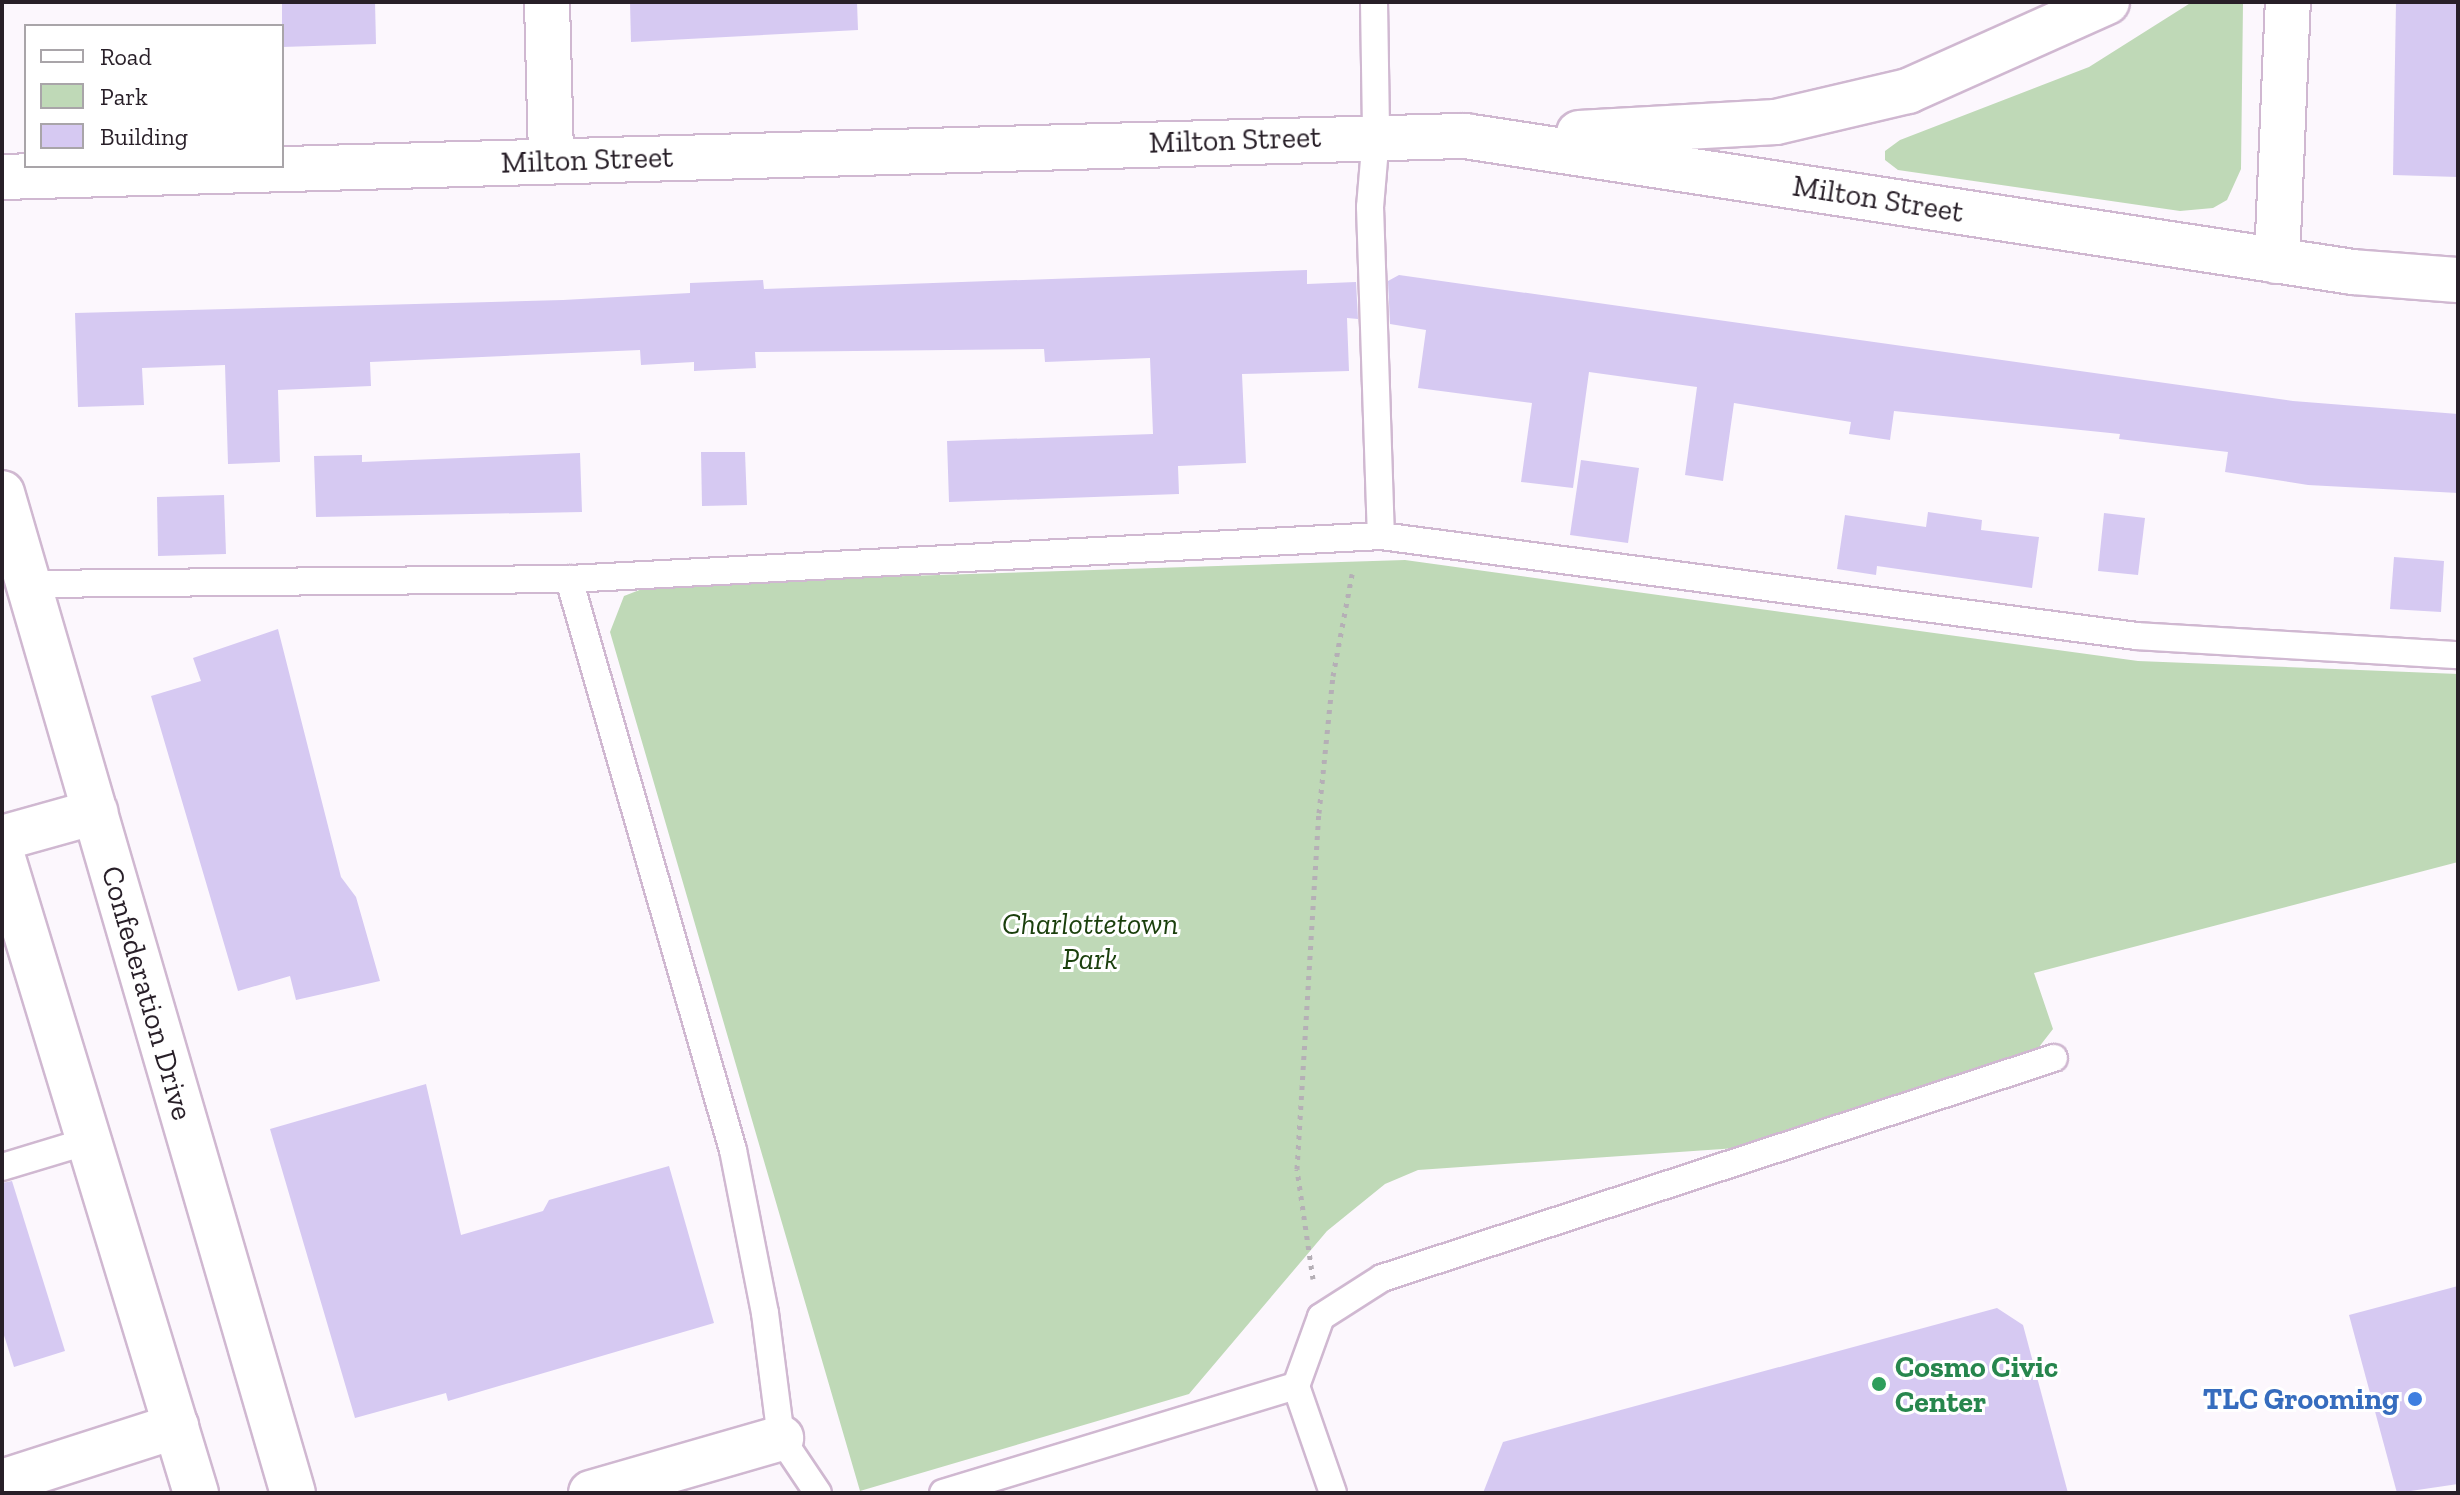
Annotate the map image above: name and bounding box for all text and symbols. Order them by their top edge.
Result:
legend [24,24,284,168]
text: Road [100,42,152,71]
text: Park [100,82,148,111]
street label: Milton Street [1148,119,1322,161]
text: Building [100,122,188,151]
street label: Milton Street [500,139,674,181]
street label: Milton Street [1790,168,1966,230]
street label: Confederation Drive [94,862,200,1124]
park label: Charlottetown Park [1002,906,1178,976]
place label: Cosmo Civic Center [1895,1349,2058,1420]
marker: Cosmo Civic Center [1870,1375,1888,1393]
place label: TLC Grooming [2203,1381,2399,1417]
marker: TLC Grooming [2406,1390,2424,1408]

